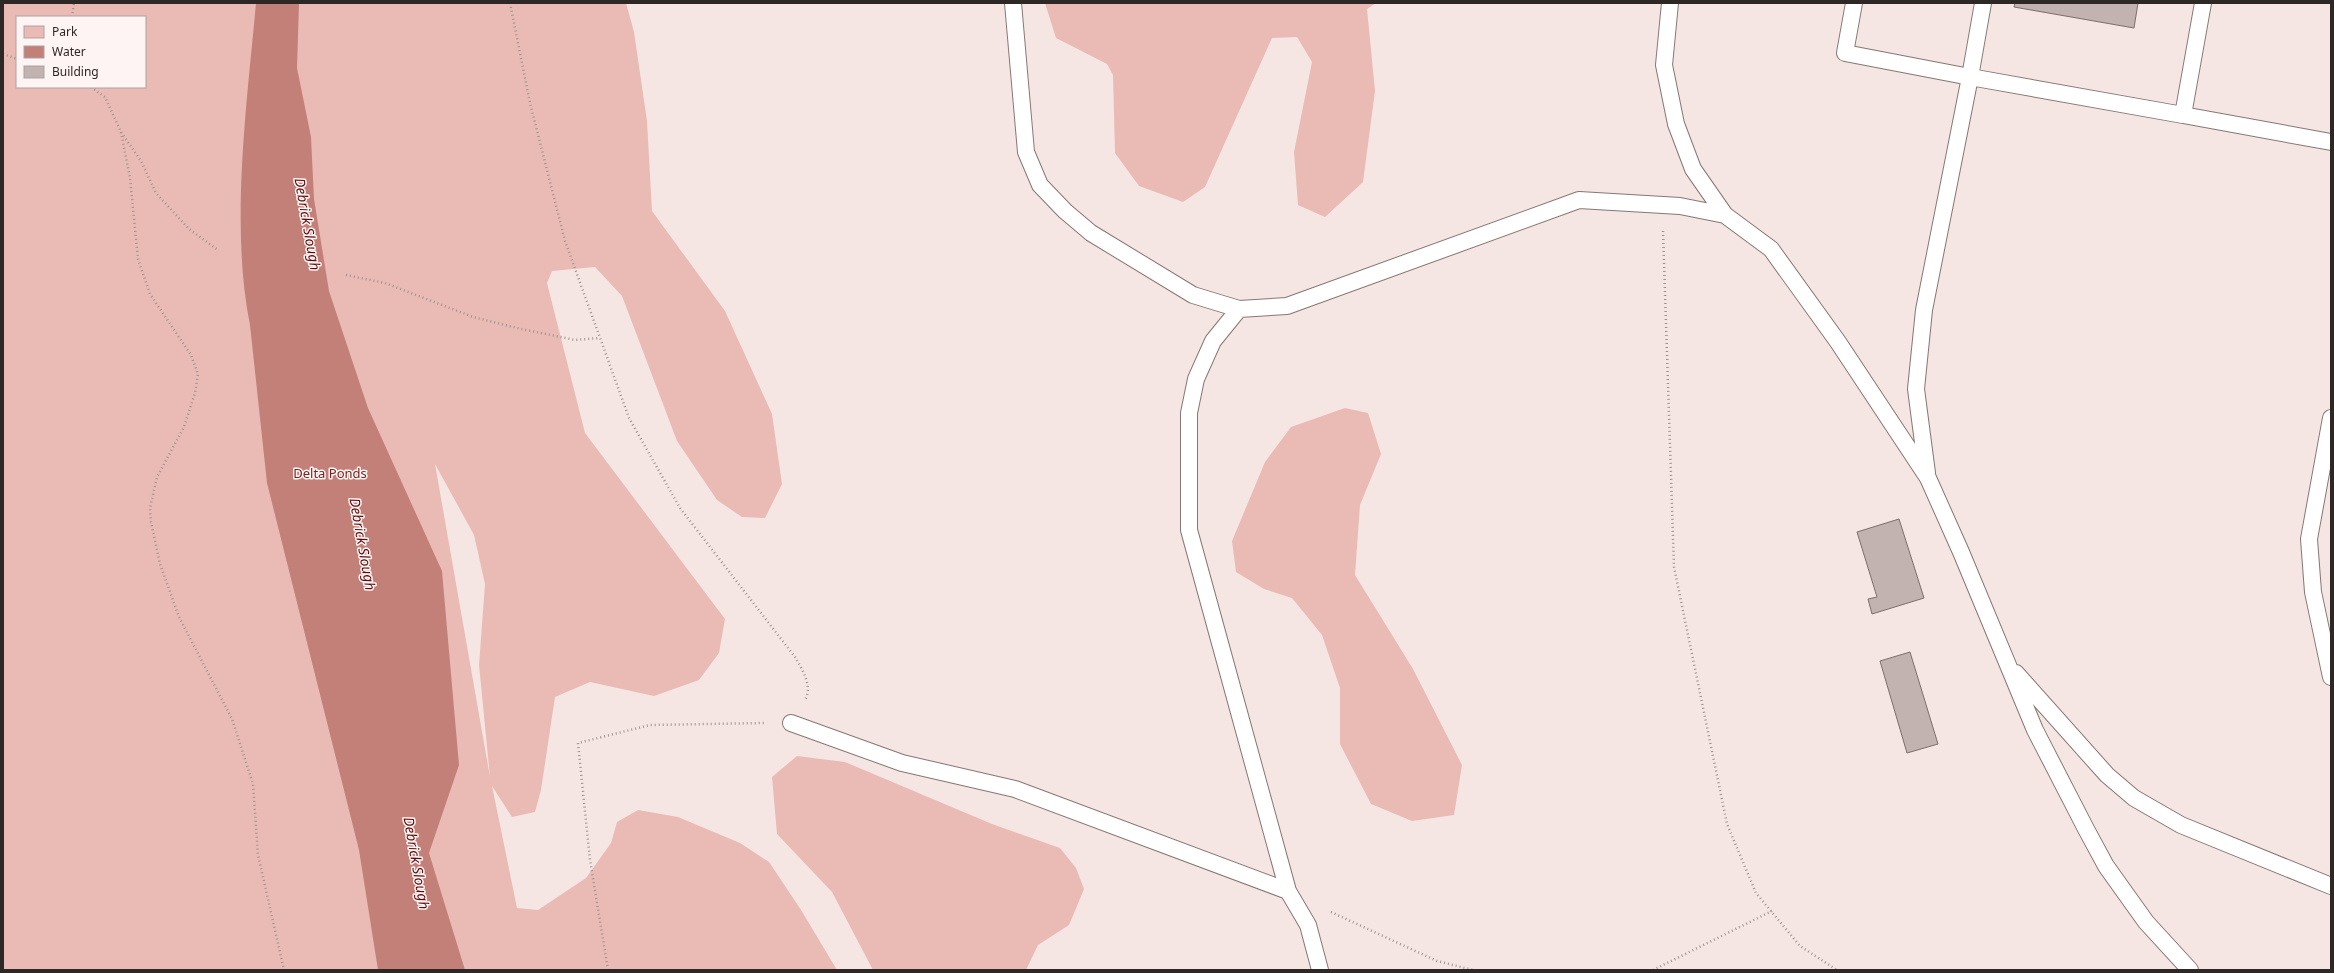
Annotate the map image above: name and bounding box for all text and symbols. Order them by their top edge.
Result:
legend [16,16,146,88]
text: Park [52,23,78,40]
text: Water [52,43,86,60]
text: Building [52,63,99,80]
water label: Debrick Slough [291,176,325,272]
park label: Delta Ponds [293,464,367,482]
water label: Debrick Slough [346,496,380,592]
water label: Debrick Slough [400,815,434,911]

